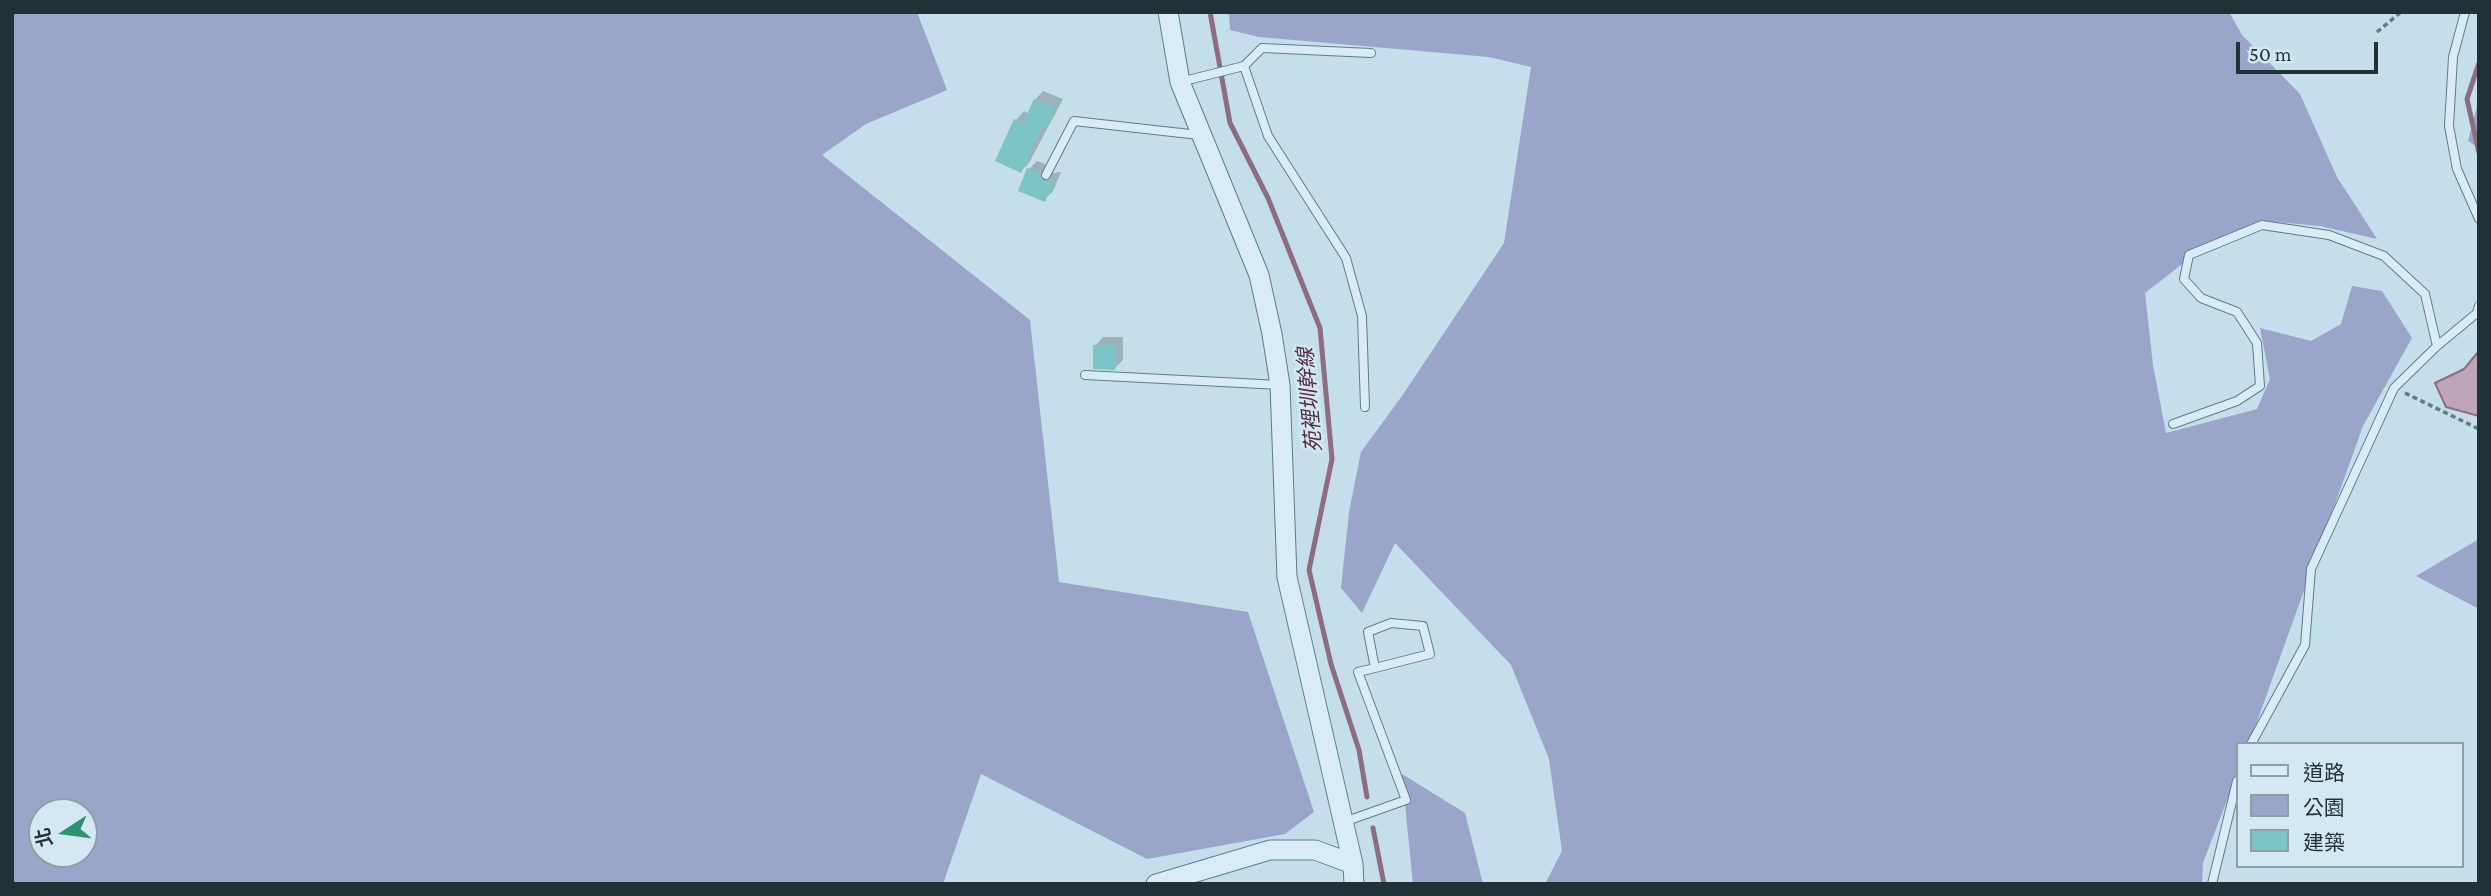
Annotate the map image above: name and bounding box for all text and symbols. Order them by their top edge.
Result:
scale bar [2239,28,2381,72]
text: 50 m [2249,42,2292,66]
water label: 苑裡圳幹線 [1293,347,1327,453]
legend [2236,742,2463,868]
text: 道路 [2303,761,2345,785]
text: 公園 [2303,796,2345,820]
north arrow [28,798,98,868]
text: 北 [32,826,56,849]
text: 建築 [2303,831,2345,855]

